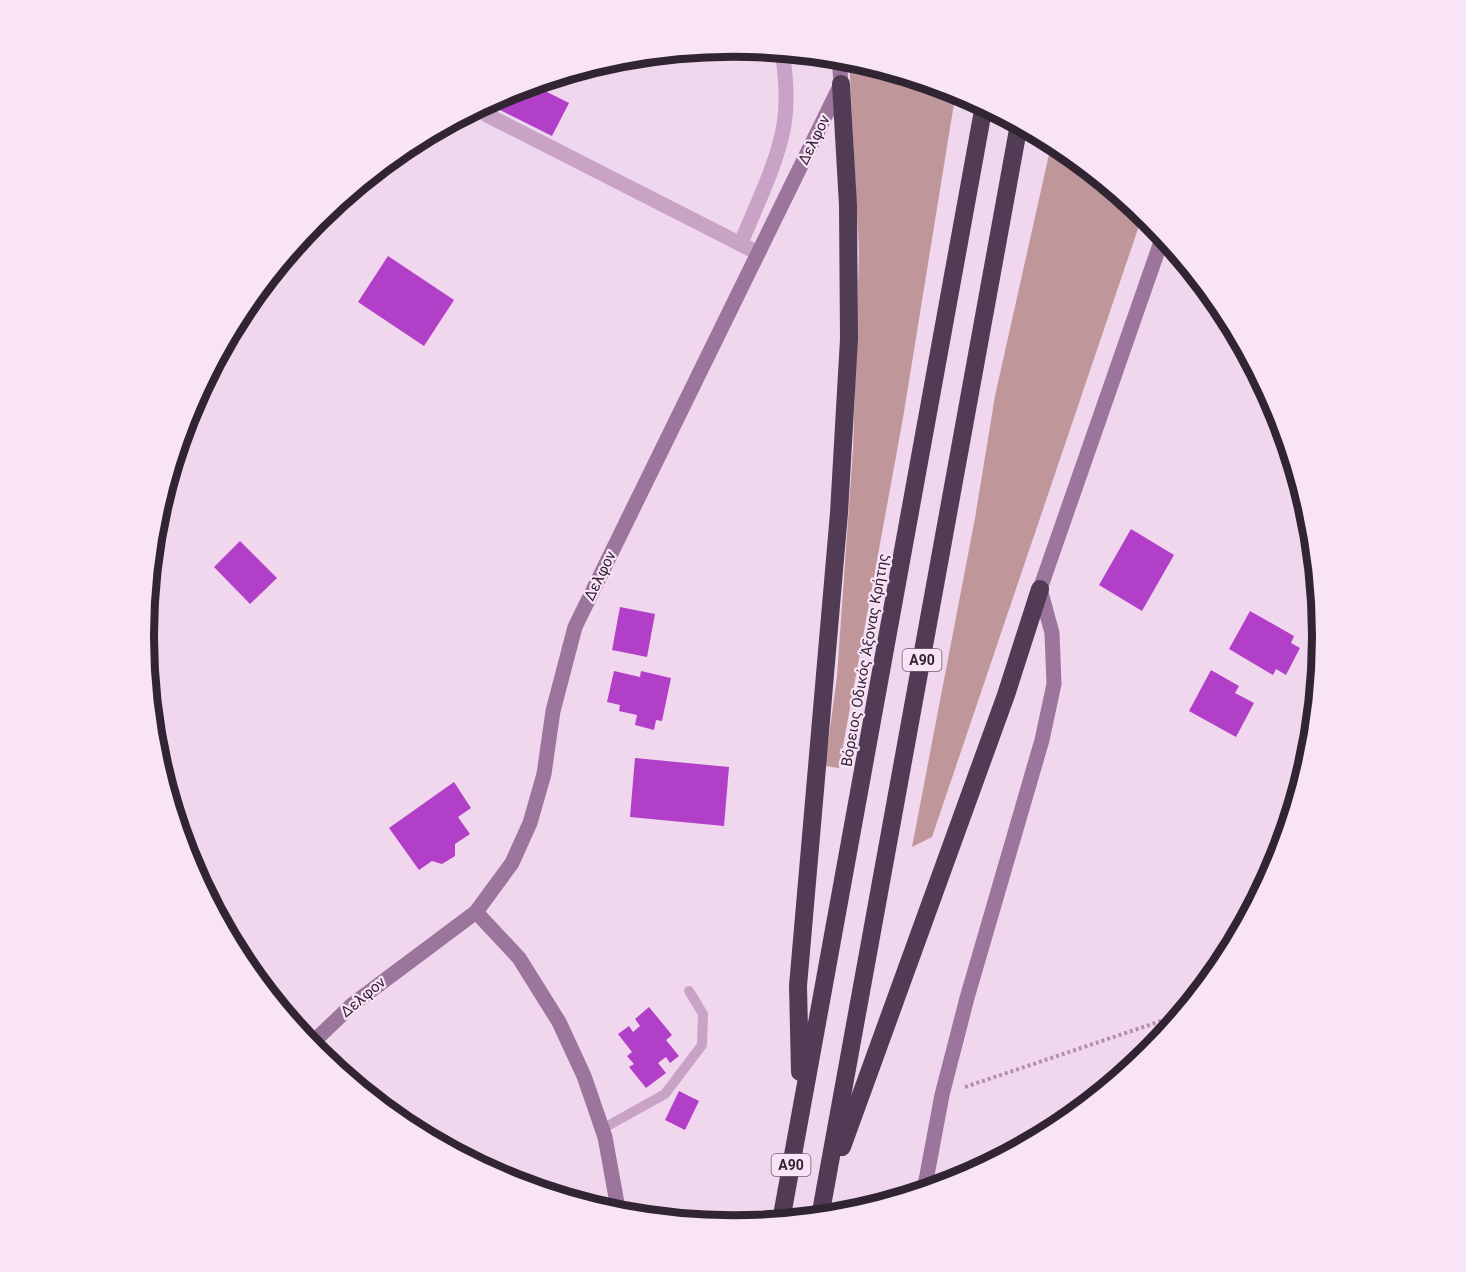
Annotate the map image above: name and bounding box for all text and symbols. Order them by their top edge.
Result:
street label: Δελφον [794,112,834,168]
street label: Δελφον [580,548,620,604]
street label: Βόρειος Οδικός Άξονας Κρήτης [837,552,893,768]
road number: Α90 [902,649,942,671]
street label: Δελφον [337,973,389,1021]
road number: Α90 [772,1154,810,1176]

